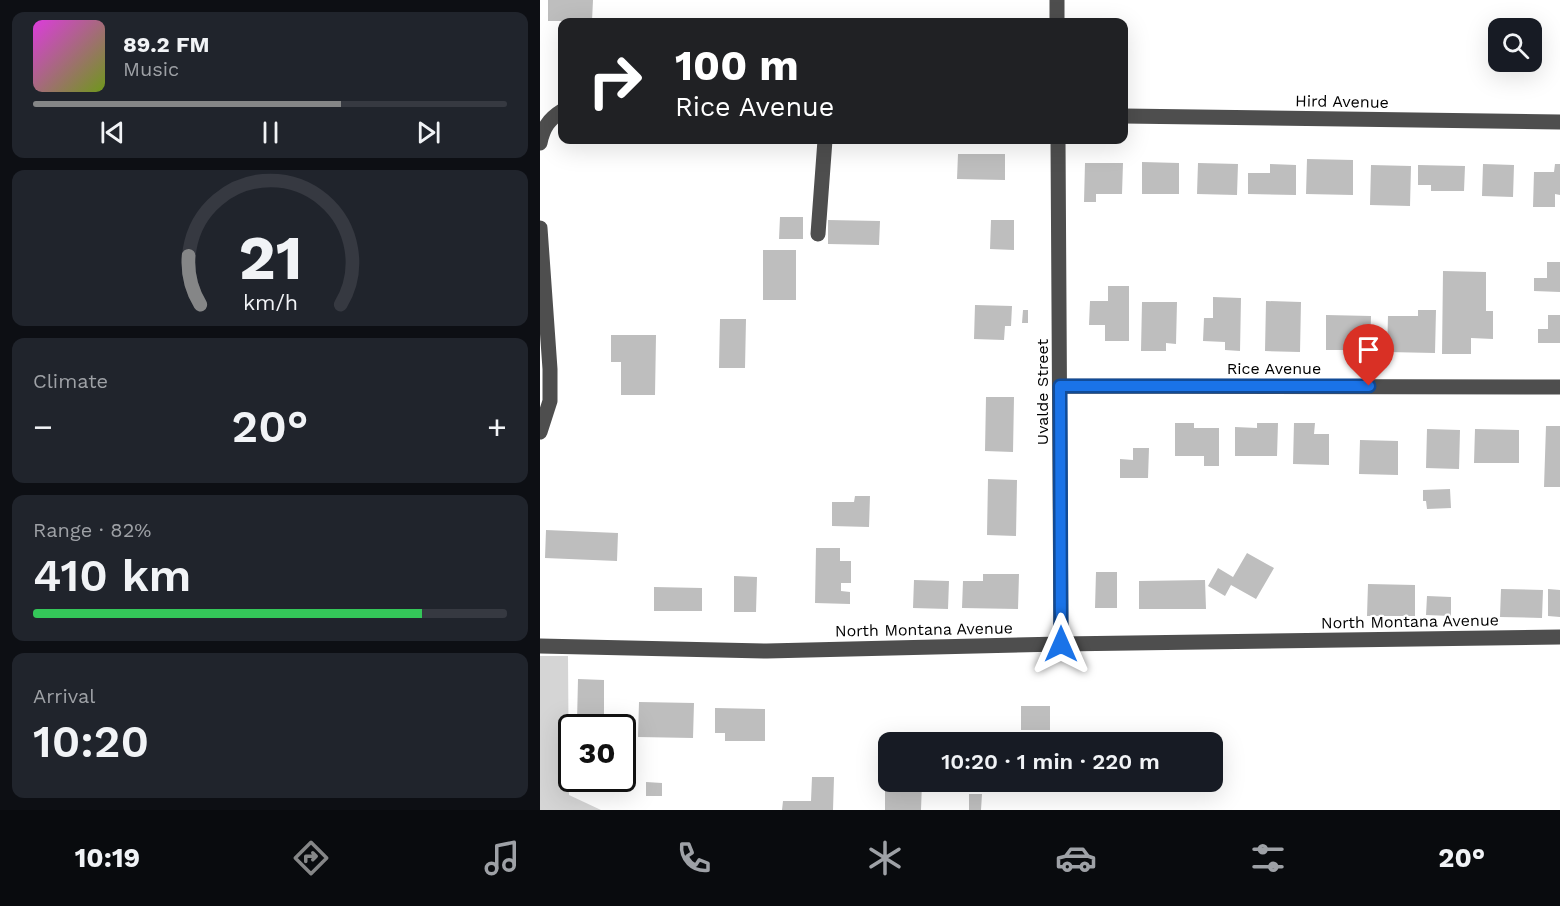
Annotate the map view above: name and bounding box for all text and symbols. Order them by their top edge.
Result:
map controls [1488,18,1542,72]
button: search [1488,18,1542,72]
text: 89.2 FM [123,32,210,57]
text: 100 m [675,41,799,90]
icon: right [576,42,654,120]
text: Music [123,57,179,81]
text: Rice Avenue [675,91,834,123]
street label: Hird Avenue [1295,91,1389,112]
icon: previous [96,116,129,149]
icon: pause [254,116,287,149]
icon: next [412,116,445,149]
text: 21 [238,221,302,294]
text: km/h [242,290,298,315]
pin [1343,324,1394,386]
icon: arrive [1352,333,1385,366]
street label: Uvalde Street [1033,339,1052,445]
street label: Rice Avenue [1227,359,1321,378]
text: Climate [33,369,108,393]
text: 20° [232,400,308,453]
text: − [33,407,53,446]
text: + [487,407,507,446]
text: Range · 82% [33,518,151,542]
text: 410 km [33,549,191,602]
street label: North Montana Avenue [1321,610,1499,633]
position arrow [1029,612,1093,676]
street label: North Montana Avenue [835,618,1013,641]
text: Arrival [33,684,95,708]
speed limit sign: 30 [558,714,636,792]
text: 10:20 [33,715,149,768]
text: 10:20 · 1 min · 220 m [941,749,1160,774]
icon: directions [290,837,332,879]
icon: music [481,837,523,879]
icon: phone [673,837,715,879]
icon: climate [864,837,906,879]
icon: car [1055,837,1097,879]
icon: filters [1247,837,1289,879]
text: 10:19 [75,842,140,874]
text: 20° [1438,842,1485,874]

